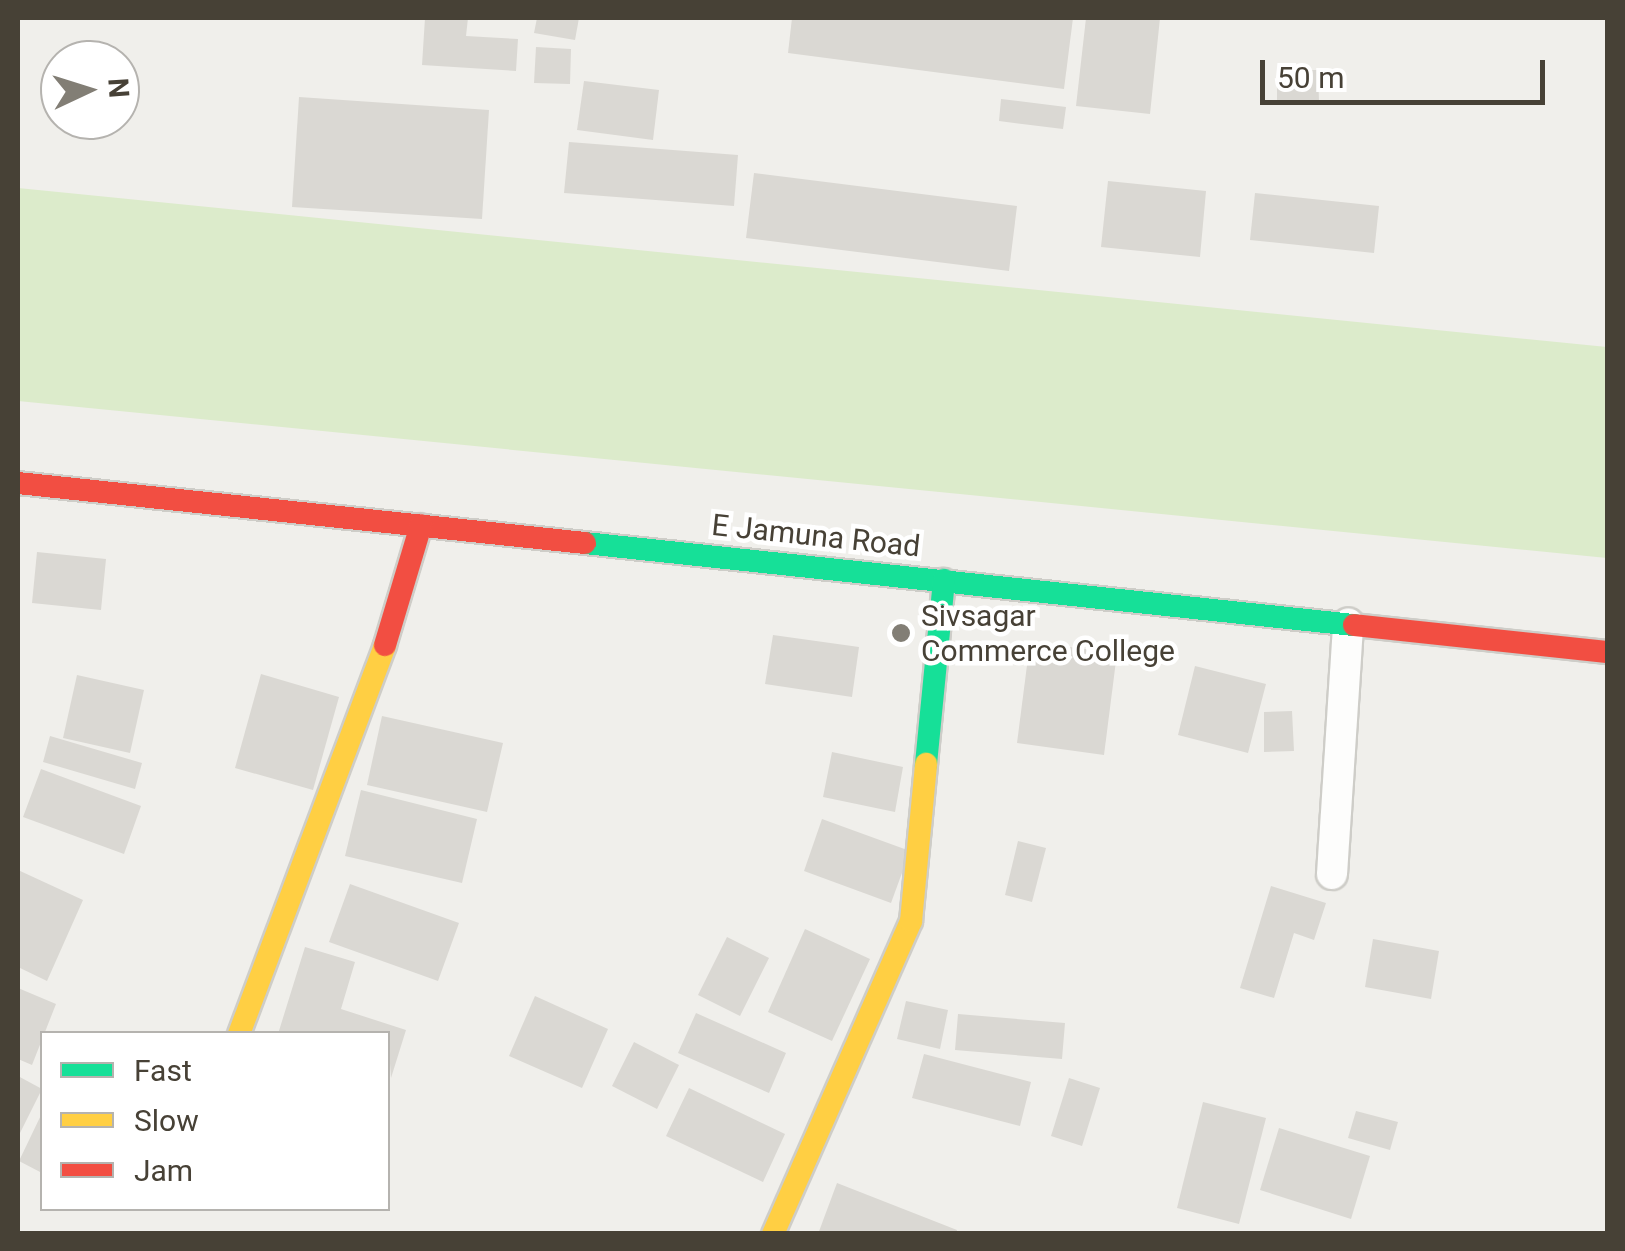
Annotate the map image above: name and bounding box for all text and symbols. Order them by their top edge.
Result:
north arrow [40,40,140,140]
scale bar [1265,40,1550,102]
text: 50 m [1277,60,1344,95]
text: N [101,77,136,99]
street label: E Jamuna Road [710,507,922,565]
place label: Sivsagar Commerce College [921,598,1175,668]
marker: Sivsagar Commerce College [890,622,912,644]
legend [40,1031,390,1211]
text: Fast [134,1053,192,1088]
text: Slow [134,1103,199,1138]
text: Jam [134,1153,193,1188]

